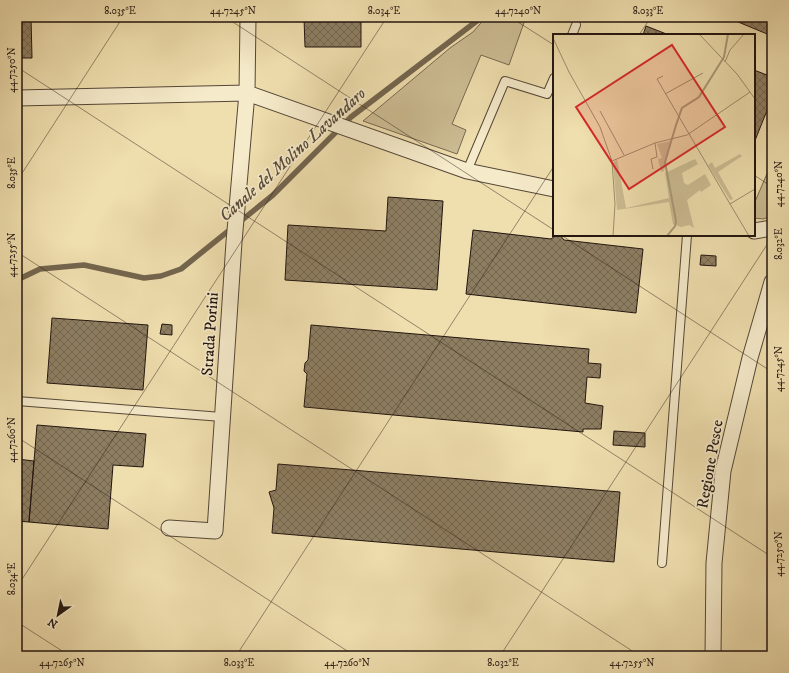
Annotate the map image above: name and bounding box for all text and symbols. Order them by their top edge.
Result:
text: 8.035°E [104,5,136,17]
text: 44.7245°N [210,5,256,17]
text: 8.034°E [368,5,400,17]
text: 44.7240°N [495,5,541,17]
text: 8.033°E [633,5,663,17]
inset map [553,34,755,236]
text: 44.7250°N [6,47,18,93]
water label: Canale del Molino Lavandaro [215,83,371,227]
text: 8.035°E [6,157,18,189]
text: 44.7240°N [773,161,785,207]
text: 8.032°E [773,228,785,260]
text: 44.7255°N [6,233,18,278]
street label: Strada Porini [197,292,223,377]
text: 44.7245°N [773,346,785,392]
text: 44.7260°N [6,417,18,463]
street label: Regione Pesce [692,418,728,510]
text: 44.7250°N [773,531,785,577]
text: 8.034°E [6,563,18,595]
north arrow [38,595,78,635]
text: N [45,614,61,631]
text: 44.7265°N [39,657,85,669]
text: 8.033°E [224,657,254,669]
text: 44.7260°N [324,657,370,669]
text: 8.032°E [487,657,519,669]
text: 44.7255°N [610,657,655,669]

